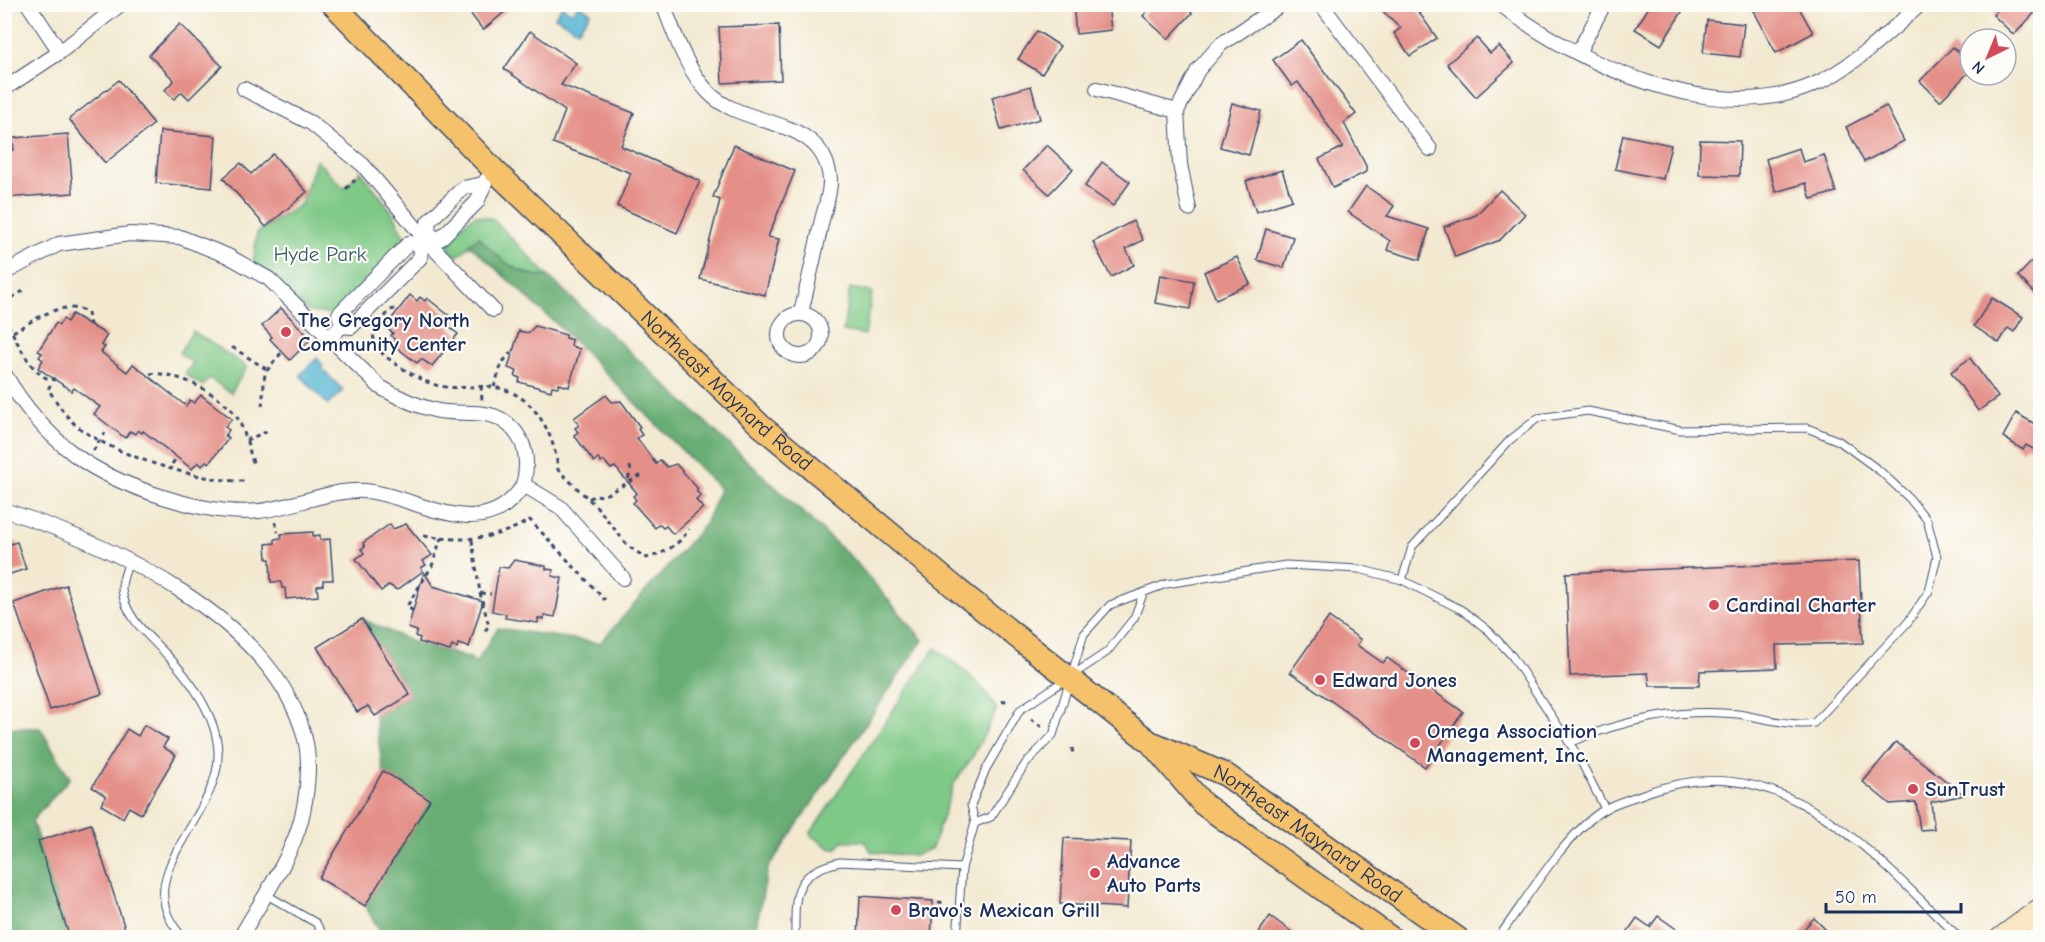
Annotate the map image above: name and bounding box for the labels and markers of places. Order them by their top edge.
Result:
place label: The Gregory North Community Center [298,308,470,356]
marker: The Gregory North Community Center [279,325,293,339]
place label: Cardinal Charter [1726,593,1876,617]
marker: Cardinal Charter [1707,598,1721,612]
place label: Edward Jones [1332,668,1457,692]
marker: Edward Jones [1313,673,1327,687]
place label: Omega Association Management, Inc. [1427,719,1597,767]
marker: Omega Association Management, Inc. [1408,736,1422,750]
place label: SunTrust [1925,777,2006,801]
marker: SunTrust [1906,782,1920,796]
place label: Advance Auto Parts [1107,849,1201,897]
marker: Advance Auto Parts [1088,866,1102,880]
place label: Bravo's Mexican Grill [908,898,1100,922]
marker: Bravo's Mexican Grill [889,903,903,917]

